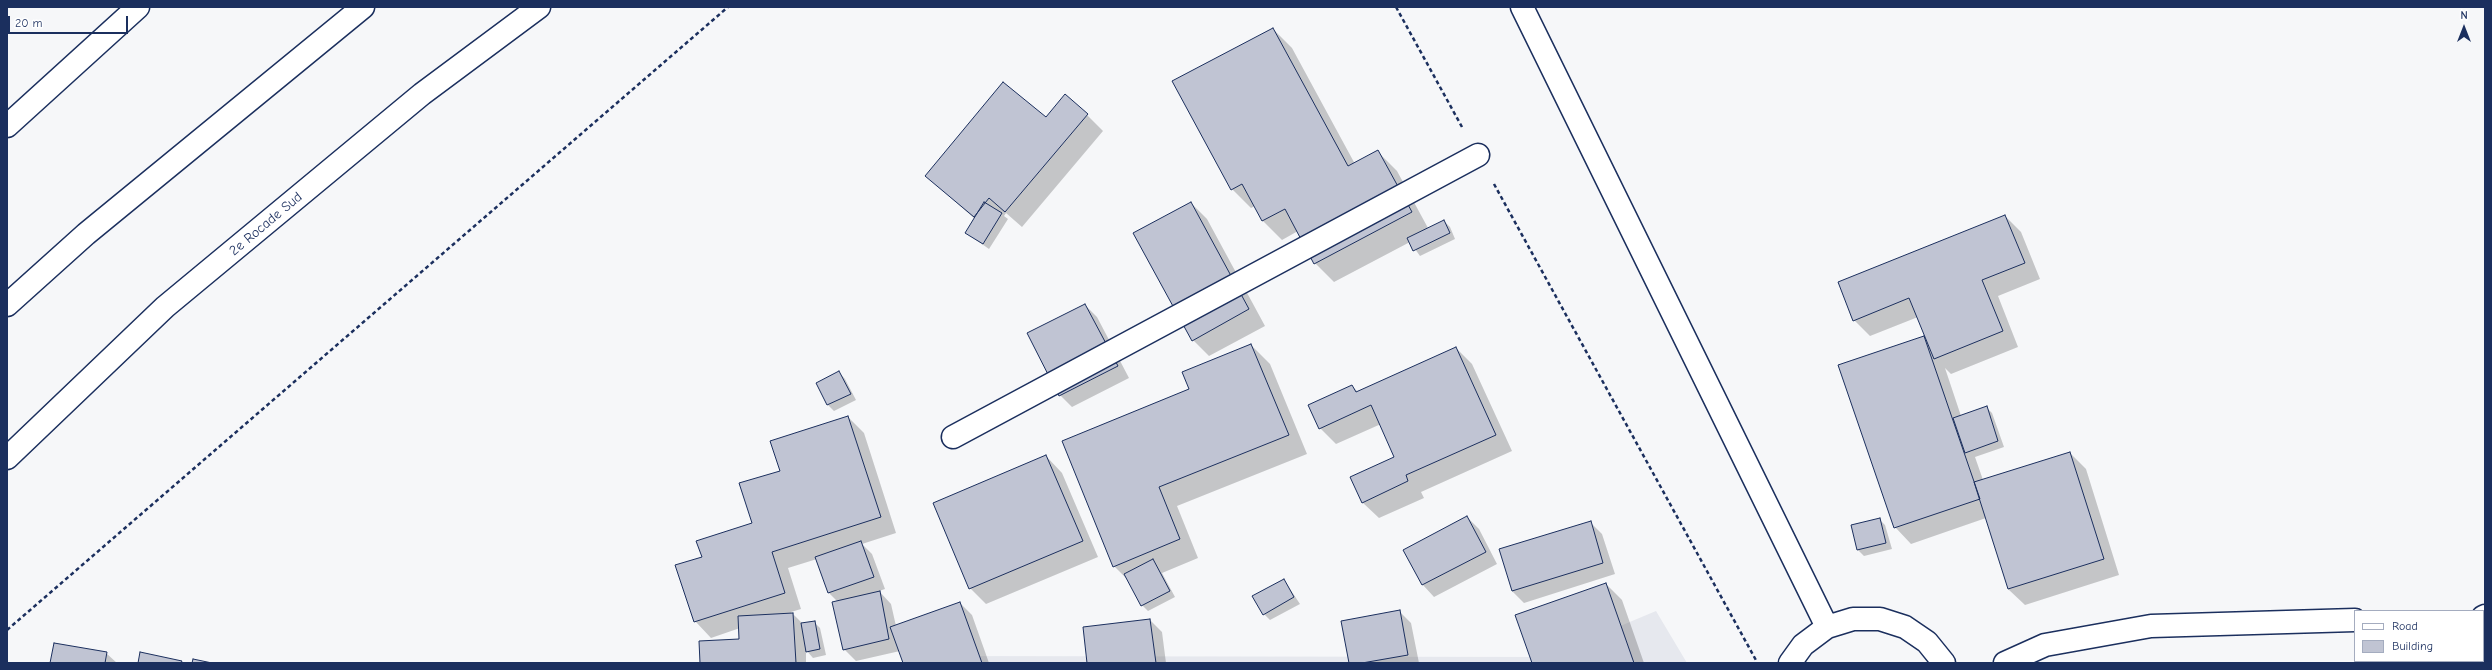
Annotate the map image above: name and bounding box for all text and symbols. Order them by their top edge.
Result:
scale bar [10,8,130,34]
north arrow [2444,8,2484,48]
text: N [2460,9,2468,22]
text: 20 m [15,16,43,30]
street label: 2e Rocade Sud [226,189,306,259]
legend [2354,610,2484,662]
text: Road [2392,619,2418,633]
text: Building [2392,639,2433,653]

